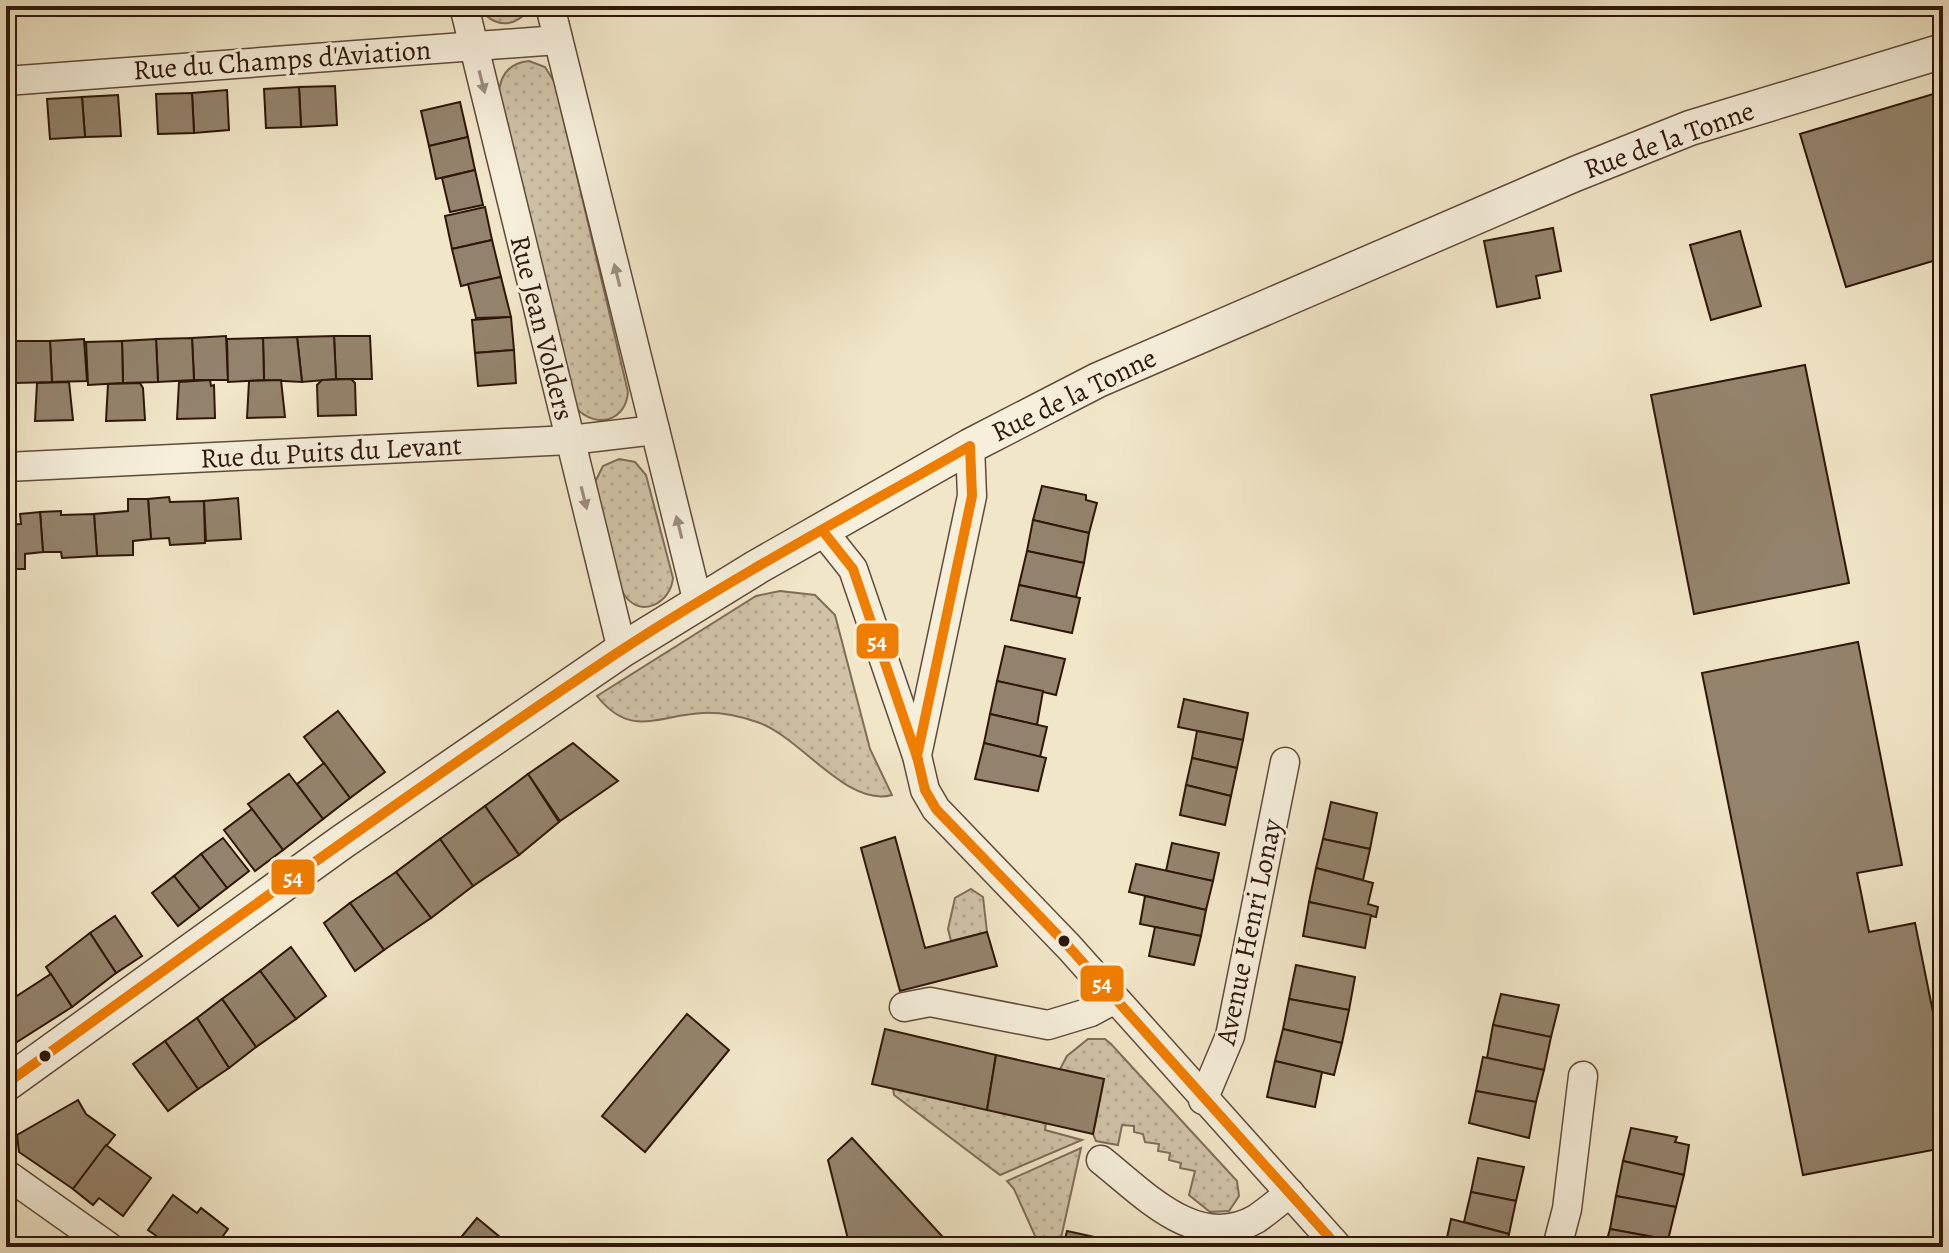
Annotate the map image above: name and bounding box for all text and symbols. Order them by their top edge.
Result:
street label: Rue du Champs d'Aviation [132,31,432,89]
one-way arrow [477,69,489,94]
street label: Rue de la Tonne [1578,92,1760,188]
street label: Rue Jean Volders [501,232,583,424]
one-way arrow [610,262,622,287]
street label: Rue de la Tonne [985,339,1163,451]
street label: Rue du Puits du Levant [199,426,463,478]
one-way arrow [578,485,591,510]
one-way arrow [672,515,685,540]
line badge: 54 [855,622,900,660]
text: 54 [867,627,887,657]
street label: Avenue Henri Lonay [1206,815,1292,1049]
line badge: 54 [270,858,316,896]
text: 54 [283,863,303,893]
unlabelled marker [1056,933,1072,949]
line badge: 54 [1079,964,1125,1003]
text: 54 [1092,969,1112,999]
unlabelled marker [37,1048,53,1064]

